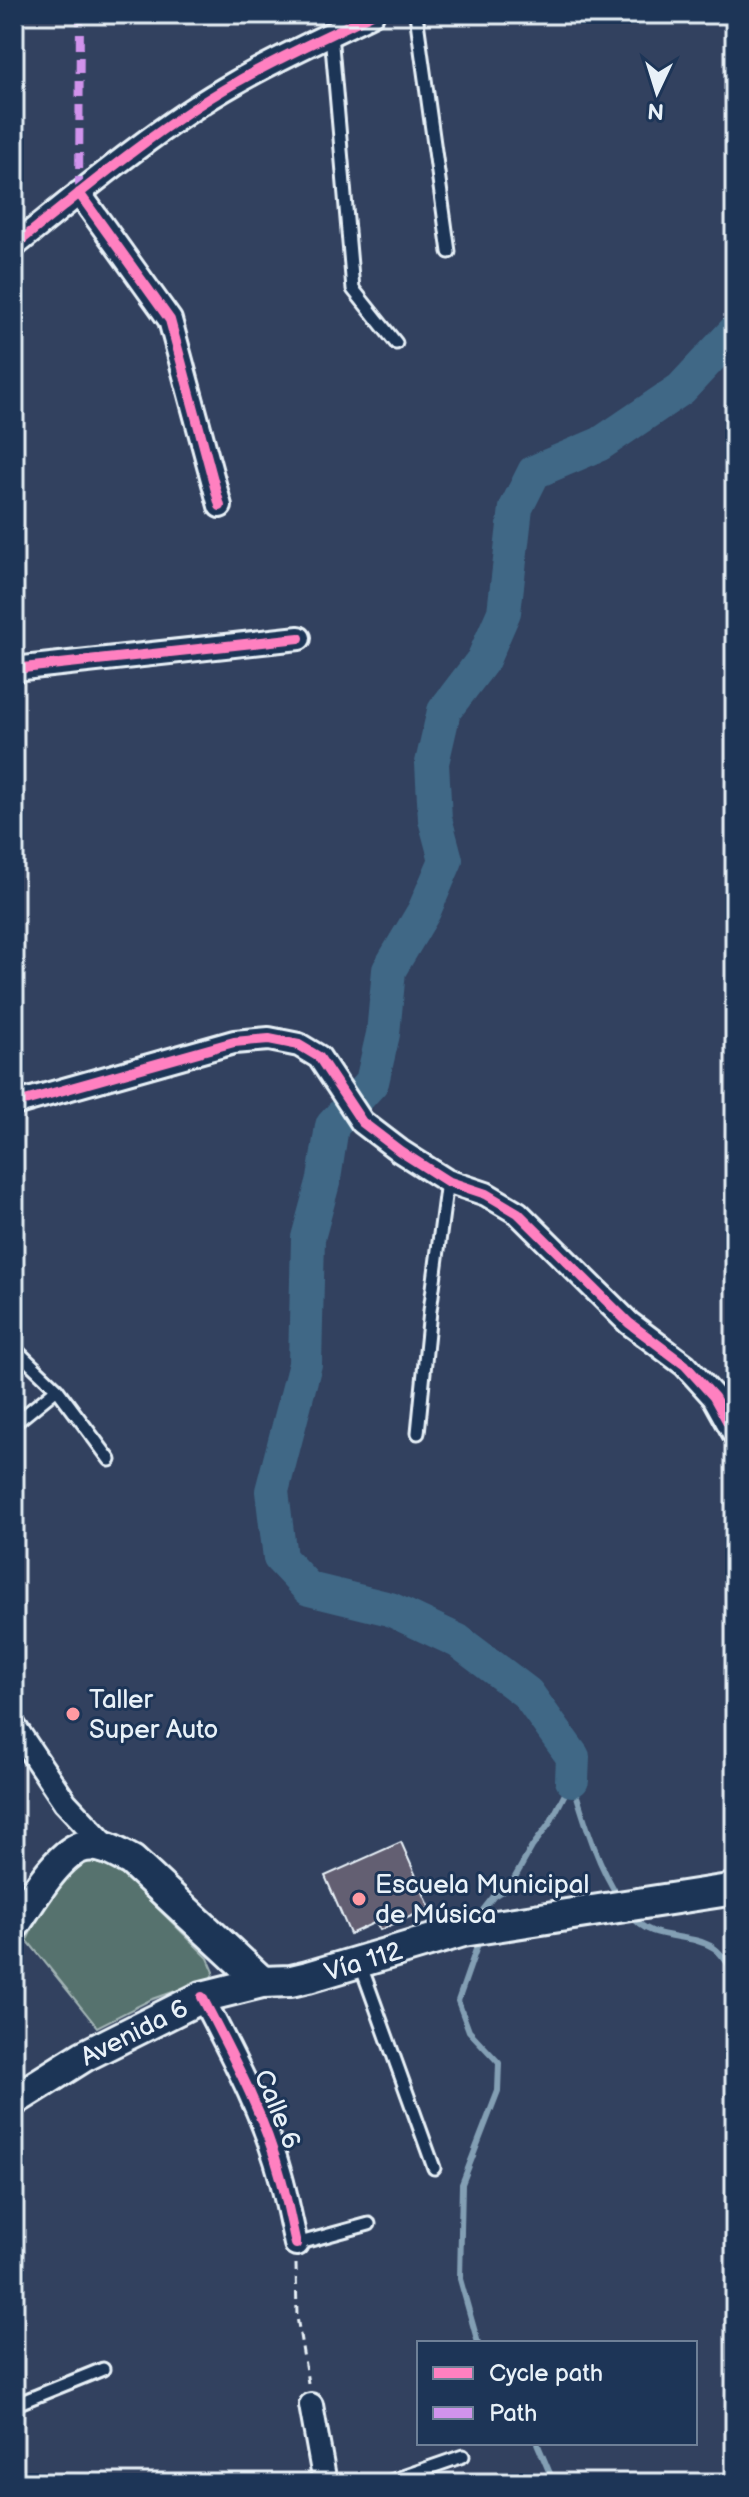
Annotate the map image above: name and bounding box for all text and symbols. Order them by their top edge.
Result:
north arrow [617,52,697,132]
text: N [647,96,665,124]
place label: Taller Super Auto [89,1685,218,1746]
marker: Taller Super Auto [64,1705,82,1723]
place label: Escuela Municipal de Música [375,1870,589,1931]
marker: Escuela Municipal de Música [350,1890,368,1908]
street label: Vía 112 [321,1936,407,1989]
street label: Avenida 6 [76,1993,193,2073]
street label: Calle 6 [247,2065,307,2154]
legend [417,2341,697,2445]
text: Cycle path [489,2359,603,2388]
text: Path [489,2399,537,2428]

